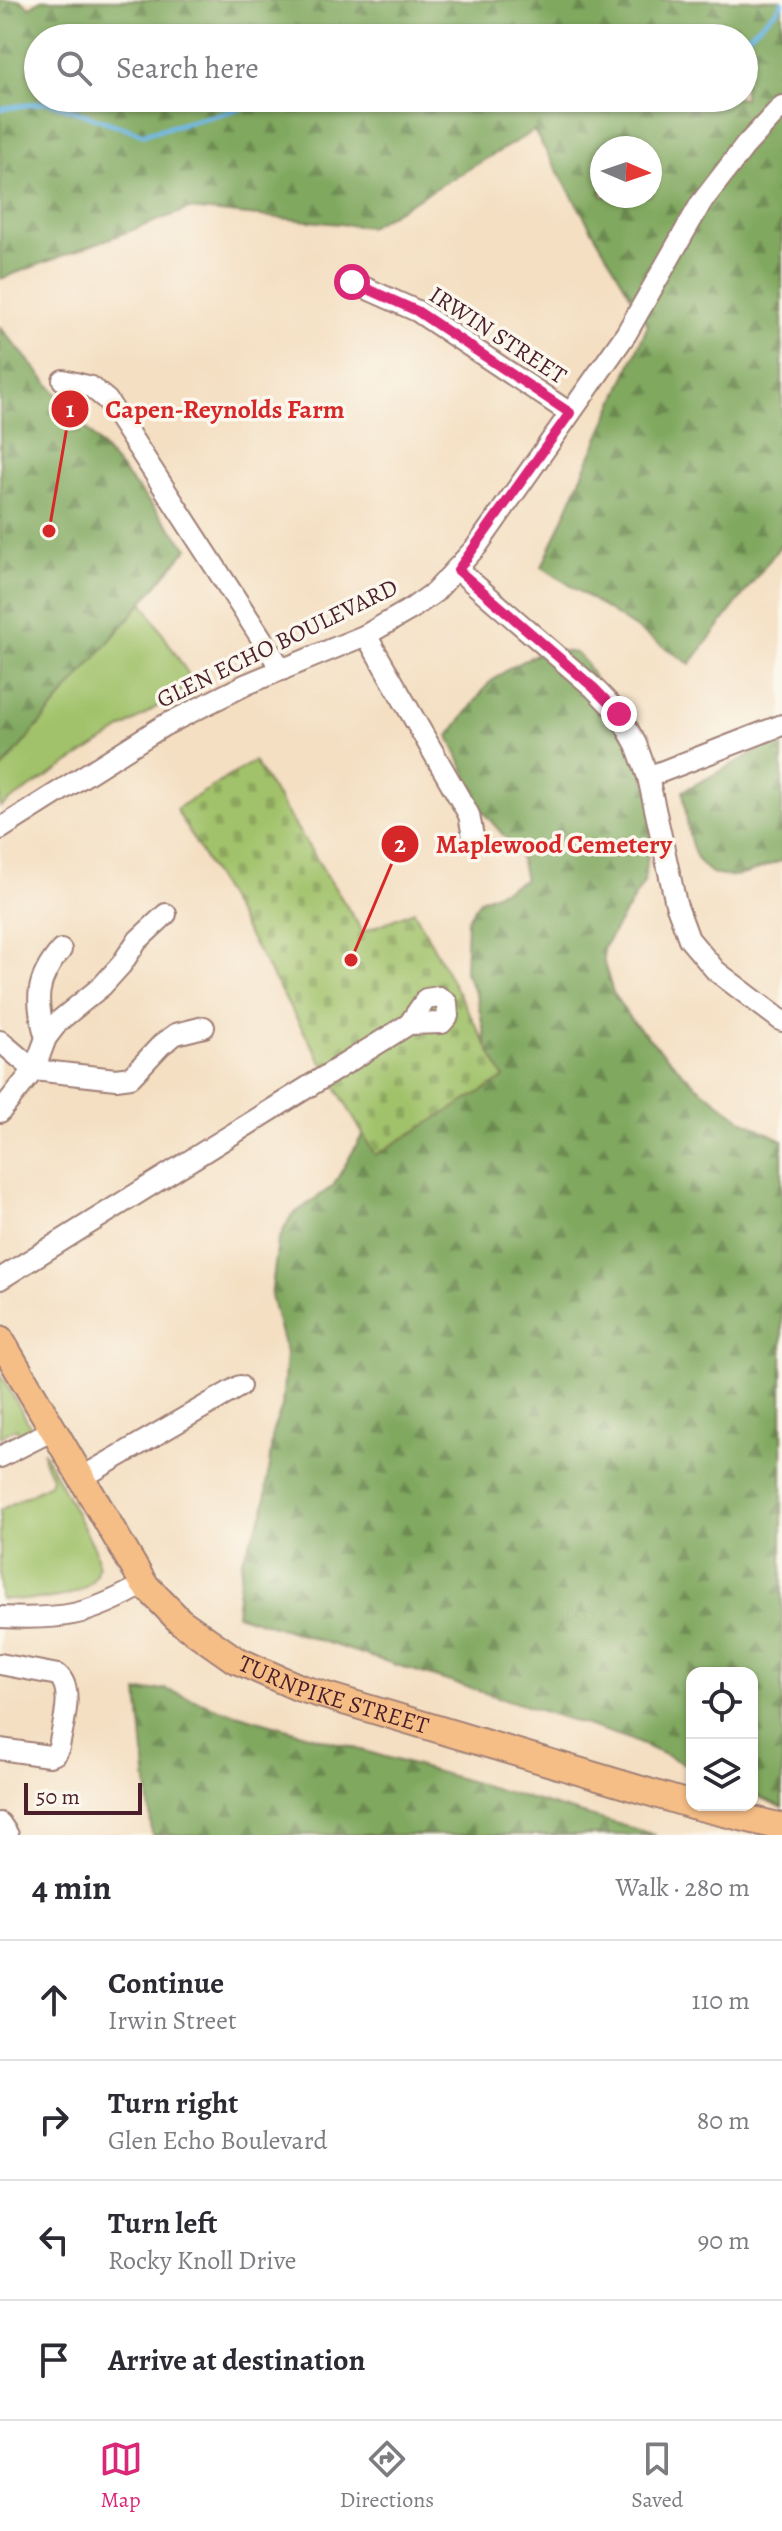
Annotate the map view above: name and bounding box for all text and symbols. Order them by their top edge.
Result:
search box [24,24,758,112]
icon: search [52,46,96,90]
text: Search here [116,48,259,88]
north arrow [590,136,662,208]
route start [334,264,370,300]
street label: IRWIN STREET [423,279,573,391]
callout: Capen-Reynolds Farm [50,384,361,434]
text: Capen-Reynolds Farm [105,392,345,427]
text: 1 [66,393,75,425]
street label: GLEN ECHO BOULEVARD [151,571,403,715]
route end [601,696,637,732]
callout: Maplewood Cemetery [380,819,688,869]
text: Maplewood Cemetery [436,827,673,862]
text: 2 [394,828,406,860]
street label: TURNPIKE STREET [234,1647,433,1742]
map controls [686,1667,758,1811]
button: locate [686,1667,758,1739]
button: layers [686,1739,758,1811]
scale bar [24,1779,142,1815]
text: 50 m [36,1782,80,1812]
text: 4 min [32,1864,111,1911]
text: Walk · 280 m [615,1870,750,1905]
text: Continue [108,1963,224,2003]
icon: ahead [32,1978,76,2022]
text: 110 m [692,1983,750,2018]
text: Irwin Street [108,2003,236,2038]
text: Turn right [108,2083,238,2123]
icon: right [32,2098,76,2142]
text: 80 m [697,2103,750,2138]
text: Glen Echo Boulevard [108,2123,327,2158]
text: Turn left [108,2203,217,2243]
icon: left [32,2218,76,2262]
text: 90 m [698,2223,750,2258]
text: Rocky Knoll Drive [108,2243,296,2278]
icon: arrive [32,2338,76,2382]
text: Arrive at destination [108,2340,365,2380]
tab: Map [99,2437,143,2515]
tab: Directions [340,2437,434,2515]
tab: Saved [631,2437,683,2515]

